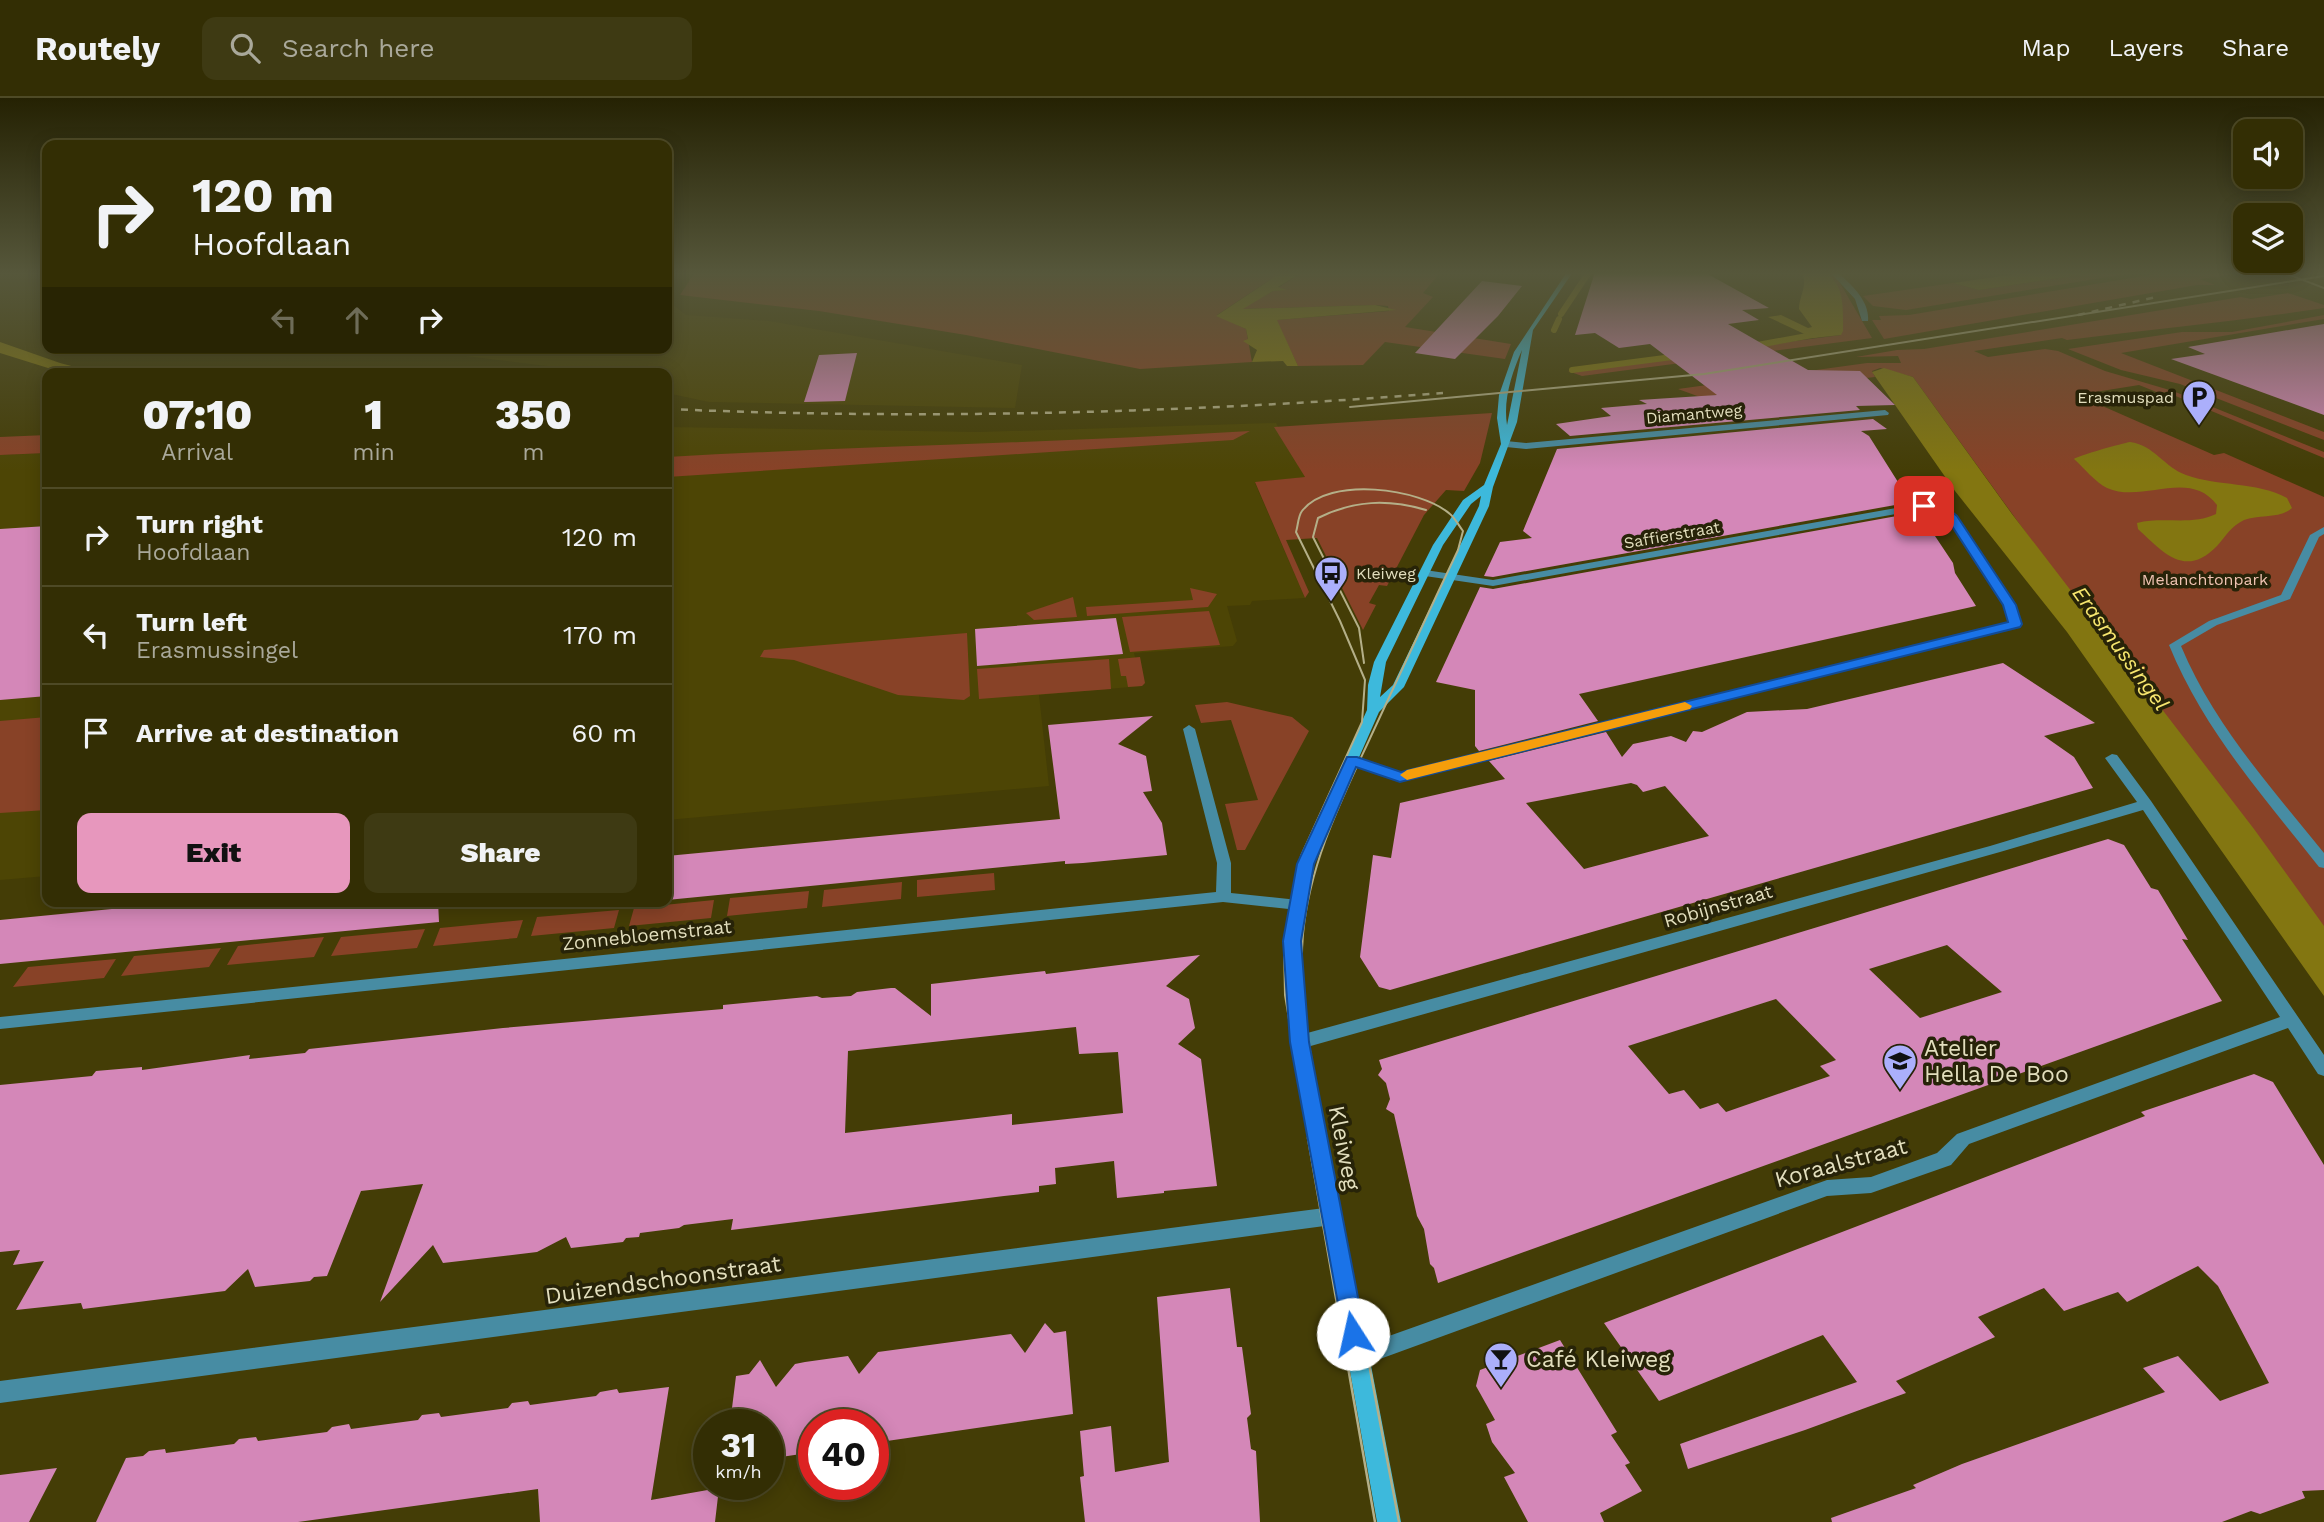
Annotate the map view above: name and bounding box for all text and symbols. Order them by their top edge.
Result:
search box [202,17,692,80]
text: Routely [35,29,160,68]
icon: search [226,29,264,67]
text: Search here [282,33,434,63]
text: Map [2022,34,2070,62]
text: Layers [2108,34,2184,62]
text: Share [2222,34,2289,62]
map controls [2233,119,2303,273]
button: sound [2233,119,2303,189]
text: 120 m [192,166,334,224]
icon: right [77,168,168,259]
button: layers [2233,203,2303,273]
text: Hoofdlaan [192,225,351,263]
icon: left [265,301,303,339]
icon: ahead [338,301,376,339]
icon: right [411,301,449,339]
parking icon: Erasmuspad [2180,378,2218,427]
place label: Erasmuspad [2077,388,2174,407]
text: 07:10 [142,390,252,439]
text: 1 [364,390,383,439]
text: 350 [495,390,572,439]
street label: Diamantweg [1645,400,1743,428]
text: Arrival [161,439,233,466]
text: min [353,439,395,466]
text: m [522,439,544,466]
pin [1894,476,1954,536]
icon: arrive [1905,487,1943,525]
text: Turn right [136,509,263,539]
street label: Saffierstraat [1622,517,1722,553]
icon: right [77,518,115,556]
text: 120 m [562,522,637,552]
text: Hoofdlaan [136,539,251,566]
bus stop icon: Kleiweg [1312,554,1350,603]
place label: Kleiweg [1356,564,1416,583]
park label: Melanchtonpark [2142,570,2268,589]
water label: Erasmussingel [2068,581,2174,715]
text: Turn left [136,607,247,637]
icon: left [77,616,115,654]
text: 170 m [563,620,637,650]
text: Erasmussingel [136,637,298,664]
icon: arrive [77,714,115,752]
text: Arrive at destination [136,718,399,748]
text: 60 m [571,718,637,748]
button: Exit [77,813,350,893]
button: Share [364,813,637,893]
street label: Robijnstraat [1661,879,1775,932]
street label: Zonnebloemstraat [561,915,733,955]
place label: Atelier Hella De Boo [1924,1035,2069,1088]
school or university icon: Atelier Hella De Boo [1881,1042,1919,1091]
street label: Kleiweg [1323,1103,1366,1193]
street label: Koraalstraat [1772,1132,1911,1194]
street label: Duizendschoonstraat [543,1250,783,1310]
position arrow [1316,1297,1390,1371]
bar icon: Café Kleiweg [1482,1340,1520,1389]
place label: Café Kleiweg [1526,1346,1671,1373]
speed limit sign: 40 [798,1409,889,1500]
text: 31 [721,1424,756,1466]
text: km/h [715,1461,762,1482]

